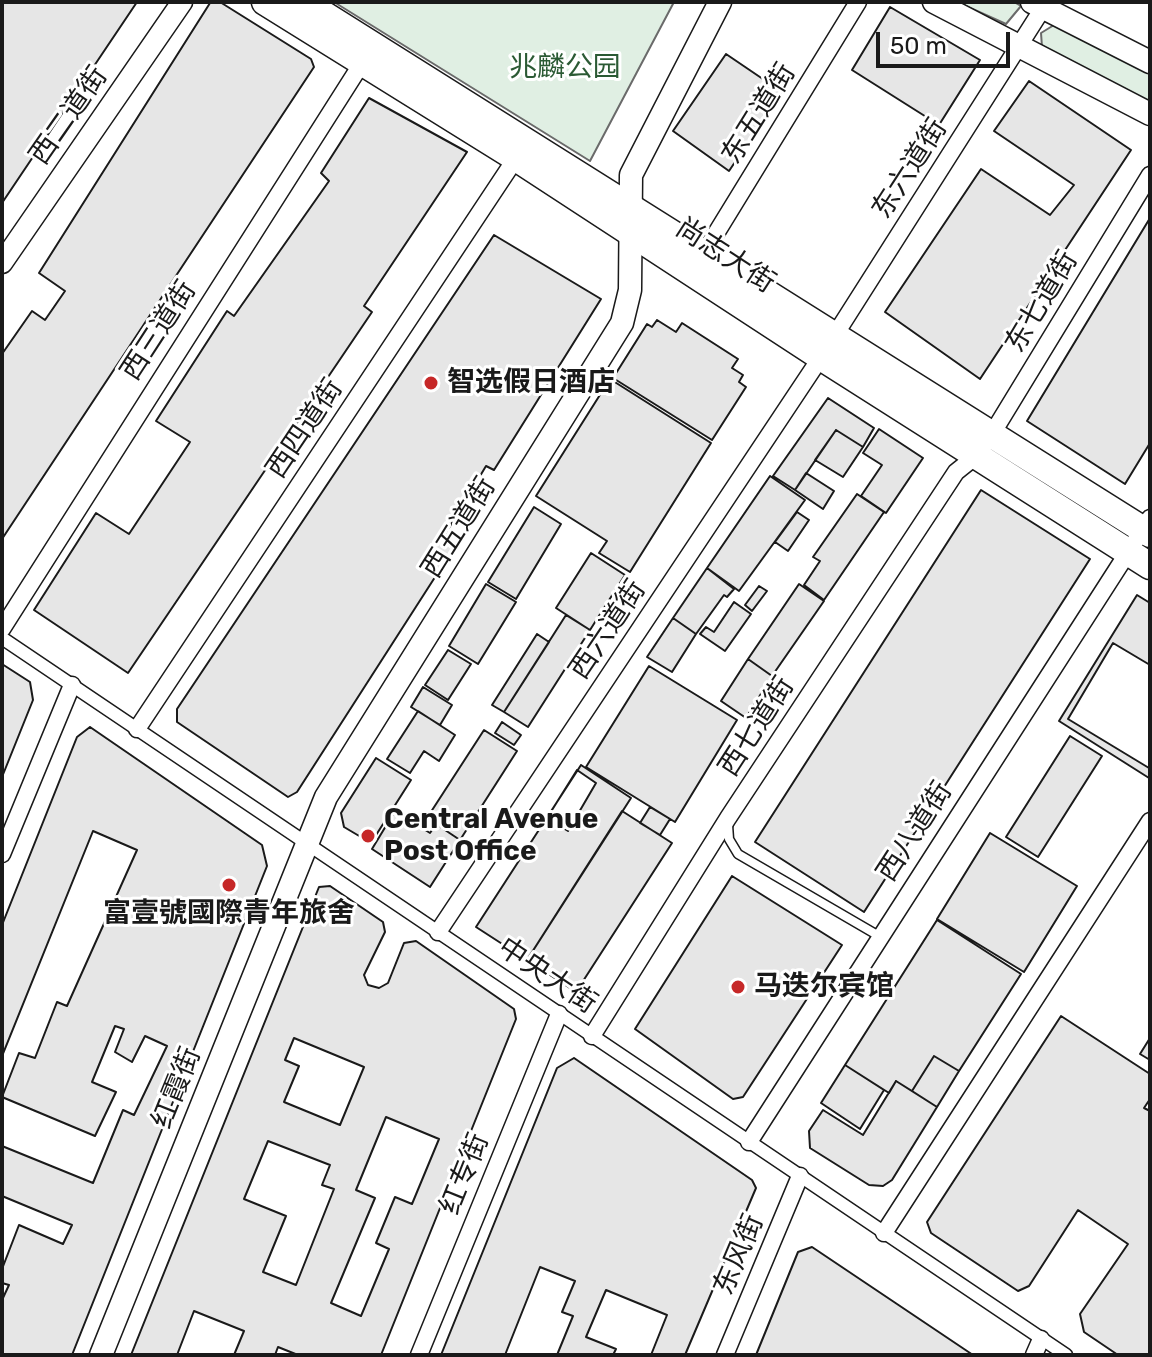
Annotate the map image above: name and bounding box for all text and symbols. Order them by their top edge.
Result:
scale bar [880,16,1014,66]
text: 50 m [890,32,947,60]
park label: 兆麟公园 [509,51,621,85]
street label: 东五道街 [715,58,803,170]
street label: 西二道街 [23,60,115,172]
street label: 东六道街 [865,113,955,225]
street label: 尚志大街 [669,211,781,301]
street label: 东七道街 [999,245,1085,359]
street label: 西三道街 [114,275,204,387]
place label: 智选假日酒店 [447,366,615,400]
street label: 西四道街 [260,373,350,485]
marker: 智选假日酒店 [422,374,440,392]
street label: 西五道街 [415,472,503,584]
street label: 西六道街 [563,574,653,686]
street label: 西七道街 [712,671,802,783]
street label: 西八道街 [870,776,960,888]
place label: Central Avenue Post Office [384,803,598,869]
marker: Central Avenue Post Office [359,827,377,845]
marker: 富壹號國際青年旅舍 [220,876,238,894]
place label: 富壹號國際青年旅舍 [103,897,355,931]
street label: 中央大街 [491,931,603,1021]
place label: 马迭尔宾馆 [754,970,894,1004]
marker: 马迭尔宾馆 [729,978,747,996]
street label: 红霞街 [146,1043,208,1133]
street label: 红专街 [434,1129,496,1219]
street label: 东风街 [707,1210,771,1300]

